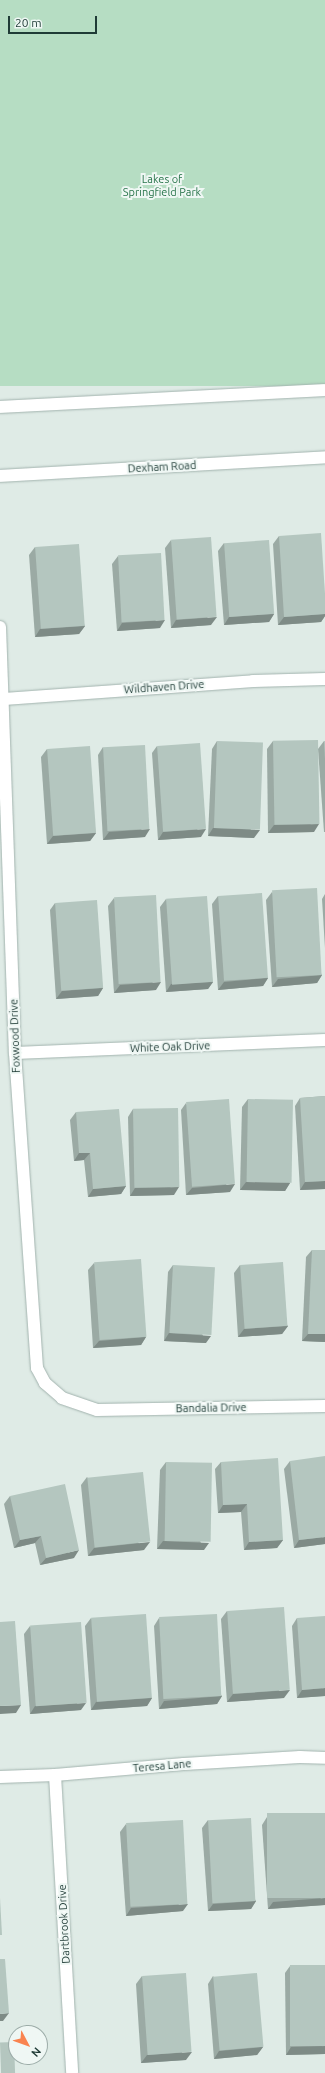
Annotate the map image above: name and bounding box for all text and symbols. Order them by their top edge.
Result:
scale bar [10,8,99,34]
text: 20 m [15,16,42,29]
park label: Lakes of Springfield Park [123,173,201,199]
street label: Dexham Road [127,459,197,475]
street label: Wildhaven Drive [123,678,205,696]
street label: Foxwood Drive [7,999,23,1073]
street label: White Oak Drive [130,1039,210,1055]
street label: Bandalia Drive [176,1401,246,1415]
street label: Teresa Lane [132,1757,192,1775]
street label: Dartbrook Drive [55,1884,73,1964]
north arrow [8,2025,48,2065]
text: N [29,2045,44,2059]

